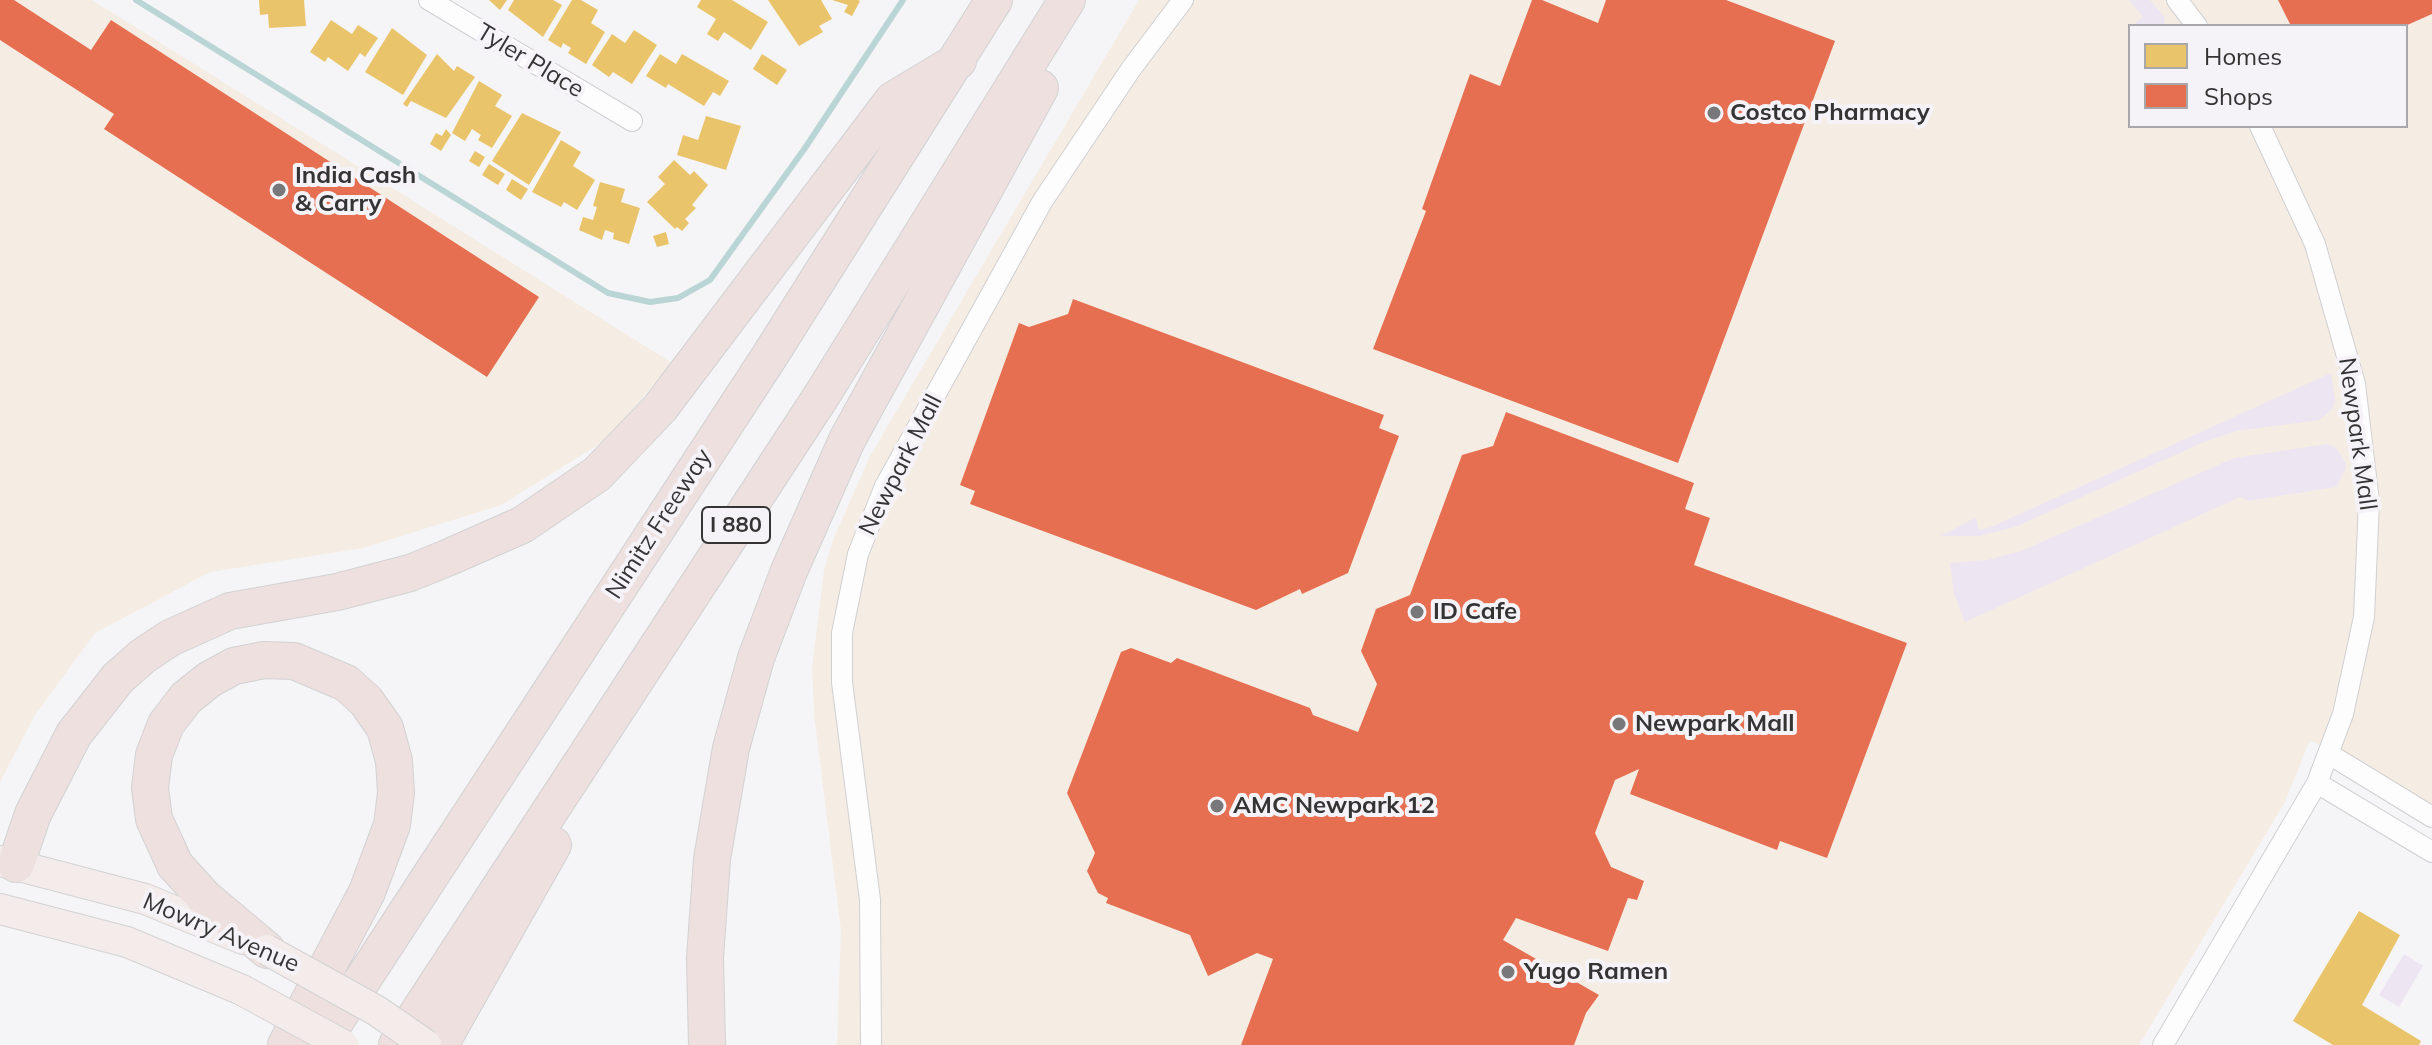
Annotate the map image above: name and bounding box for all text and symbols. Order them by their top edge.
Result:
street label: Tyler Place [471,18,589,104]
legend [2128,24,2408,128]
text: Homes [2204,41,2282,71]
text: Shops [2204,81,2273,111]
place label: Costco Pharmacy [1730,99,1930,127]
marker: Costco Pharmacy [1705,104,1723,122]
place label: India Cash & Carry [295,162,416,218]
marker: India Cash & Carry [270,181,288,199]
street label: Newpark Mall [2332,356,2382,512]
street label: Newpark Mall [853,390,949,540]
street label: Nimitz Freeway [600,444,718,604]
road number: I 880 [702,507,770,543]
place label: ID Cafe [1433,598,1517,626]
marker: ID Cafe [1408,603,1426,621]
place label: Newpark Mall [1635,710,1795,738]
marker: Newpark Mall [1610,715,1628,733]
place label: AMC Newpark 12 [1233,792,1435,820]
marker: AMC Newpark 12 [1208,797,1226,815]
street label: Mowry Avenue [139,887,303,979]
place label: Yugo Ramen [1524,958,1668,986]
marker: Yugo Ramen [1499,963,1517,981]

